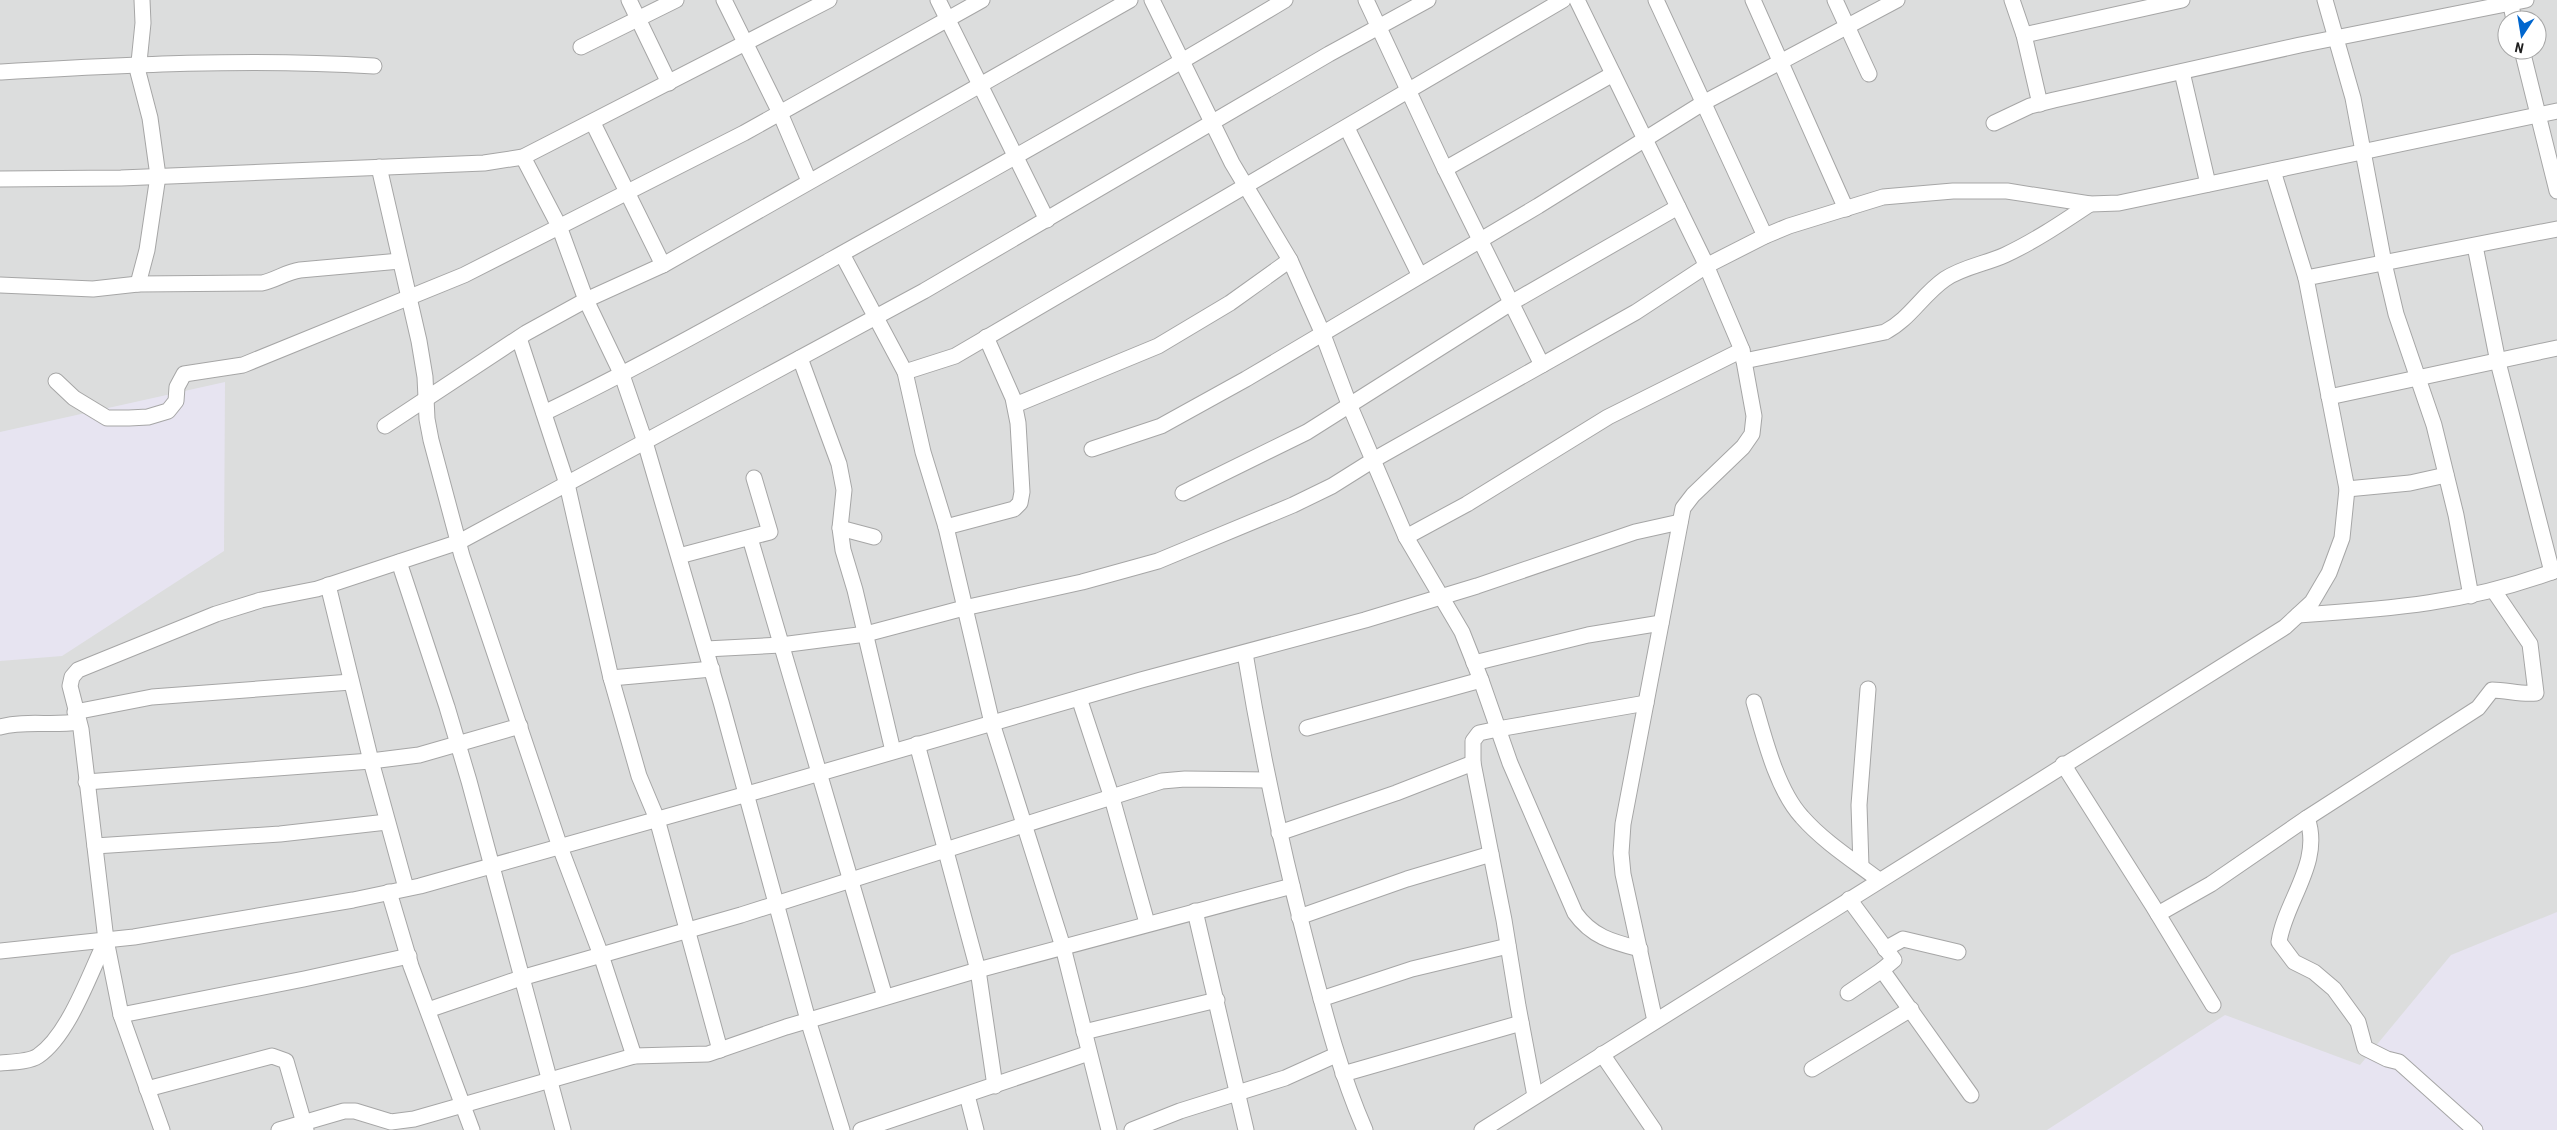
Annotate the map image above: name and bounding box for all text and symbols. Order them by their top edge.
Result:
north arrow [2497,10,2547,60]
text: N [2513,39,2525,56]

